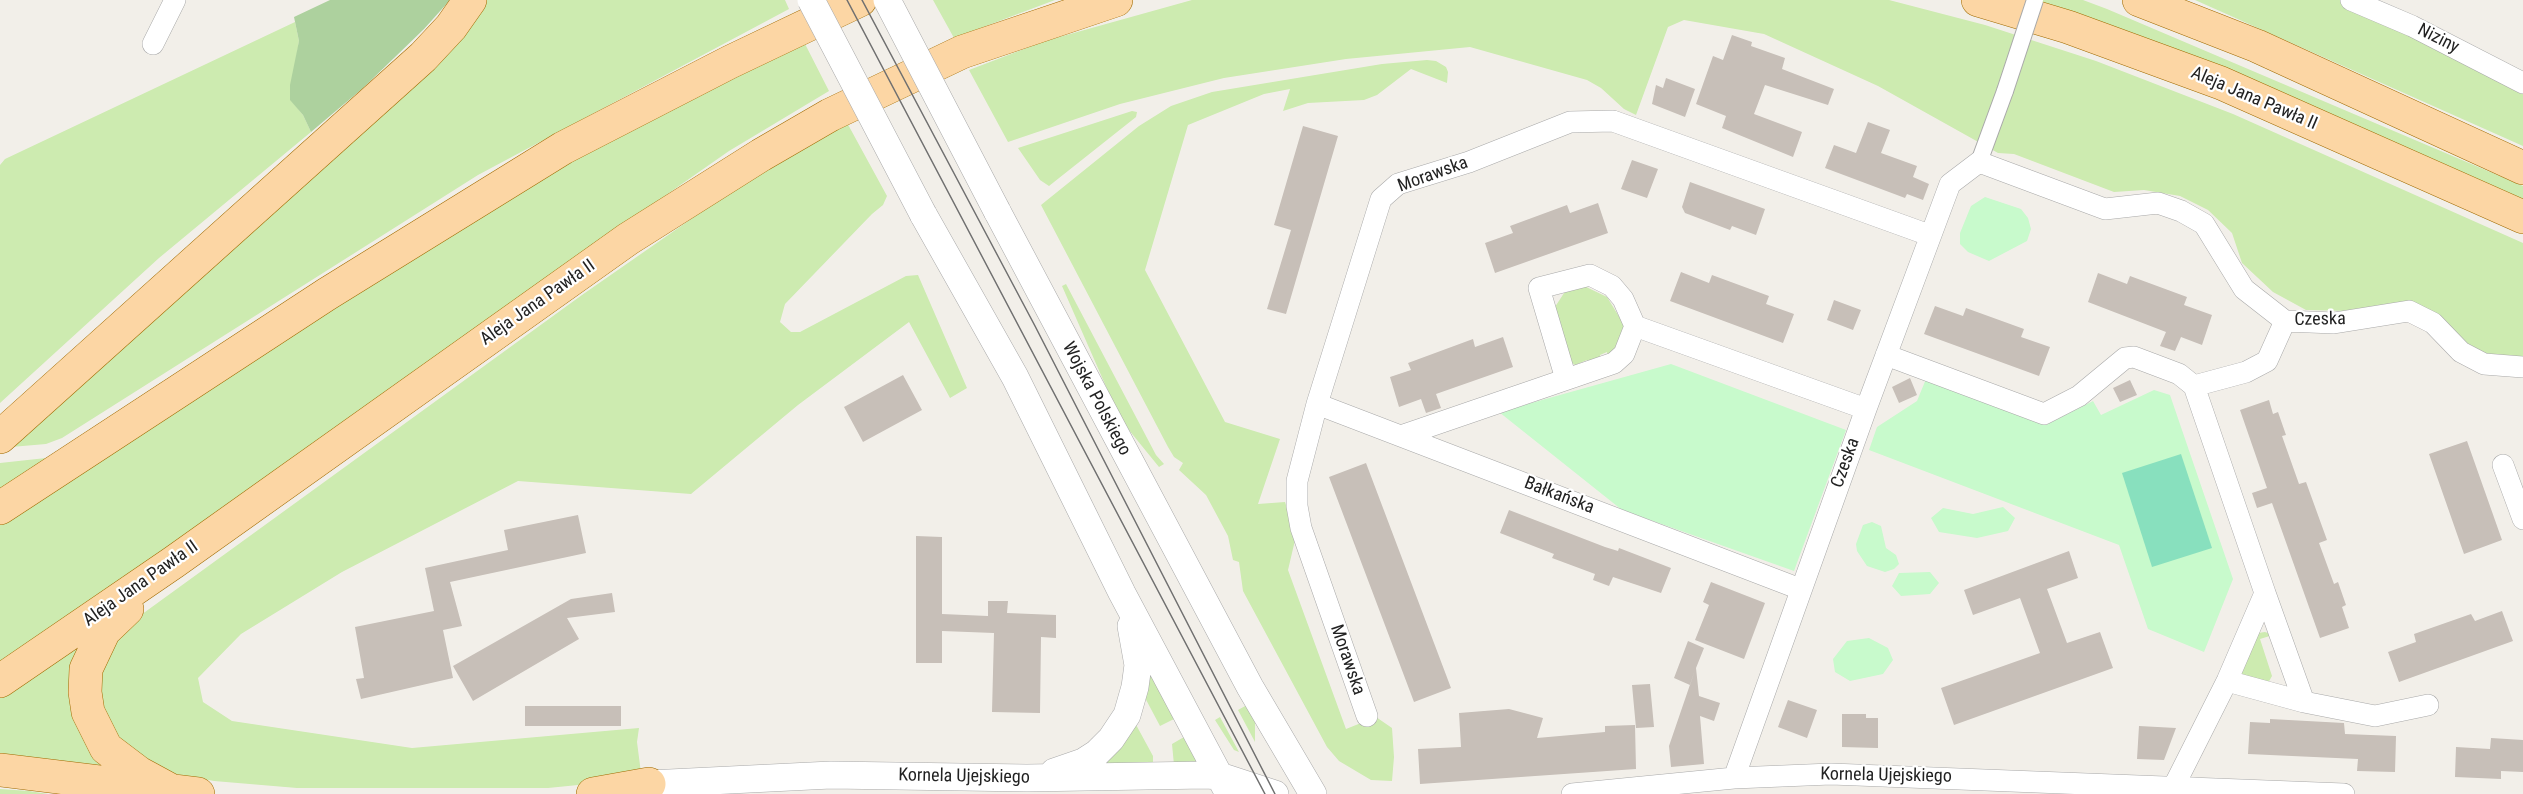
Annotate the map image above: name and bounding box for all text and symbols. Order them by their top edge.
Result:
street label: Niziny [2414,19,2462,59]
street label: Aleja Jana Pawła II [2188,63,2320,135]
street label: Morawska [1395,152,1471,198]
street label: Aleja Jana Pawła II [477,255,599,351]
street label: Czeska [2294,309,2346,331]
street label: Wojska Polskiego [1057,339,1135,459]
street label: Czeska [1827,435,1865,491]
street label: Bałkańska [1521,473,1597,519]
street label: Aleja Jana Pawła II [80,536,202,632]
street label: Morawska [1325,622,1369,698]
street label: Kornela Ujejskiego [1820,764,1952,788]
street label: Kornela Ujejskiego [898,765,1030,789]

